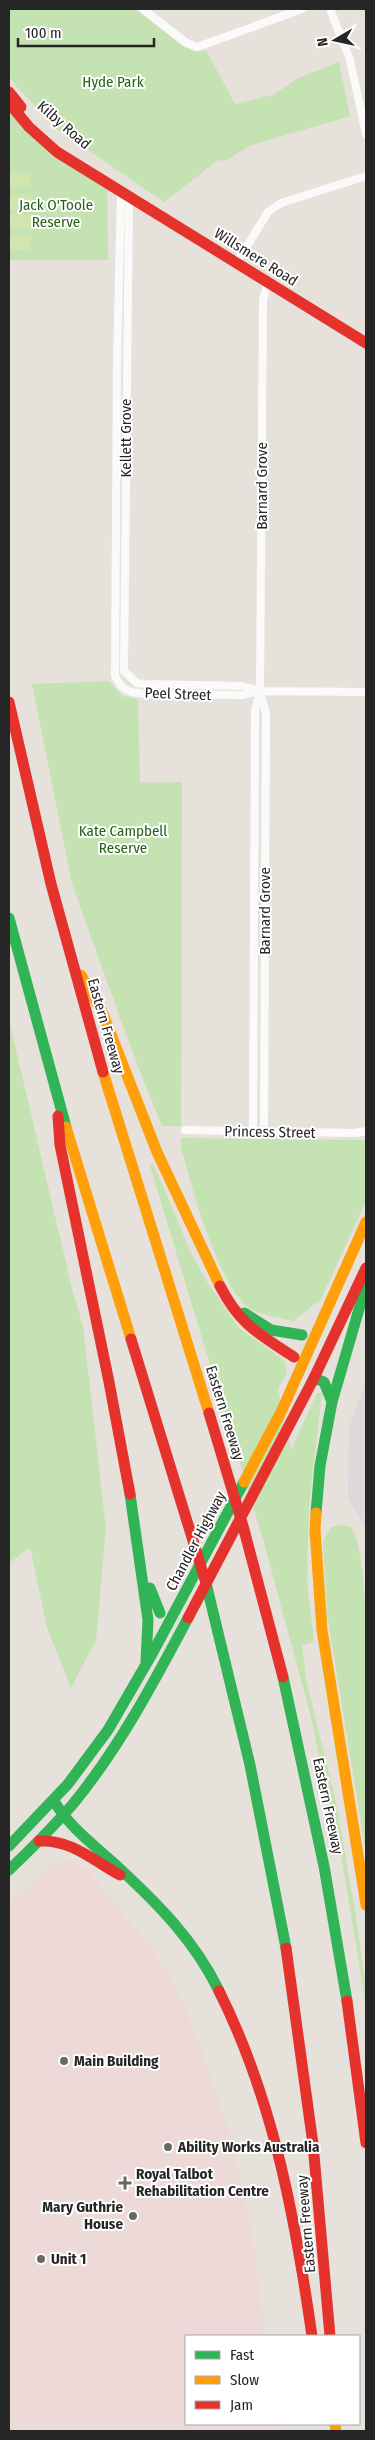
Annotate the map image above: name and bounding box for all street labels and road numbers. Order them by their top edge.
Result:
street label: Kilby Road [34,97,94,153]
street label: Willsmere Road [211,224,301,290]
street label: Kellett Grove [117,399,135,478]
street label: Barnard Grove [253,442,271,530]
street label: Peel Street [144,684,212,704]
street label: Barnard Grove [256,867,274,955]
street label: Eastern Freeway [84,976,128,1076]
street label: Princess Street [224,1122,316,1142]
street label: Eastern Freeway [202,1363,248,1463]
street label: Chandler Highway [162,1488,230,1594]
street label: Eastern Freeway [309,1756,347,1856]
street label: Eastern Freeway [293,2174,319,2274]

